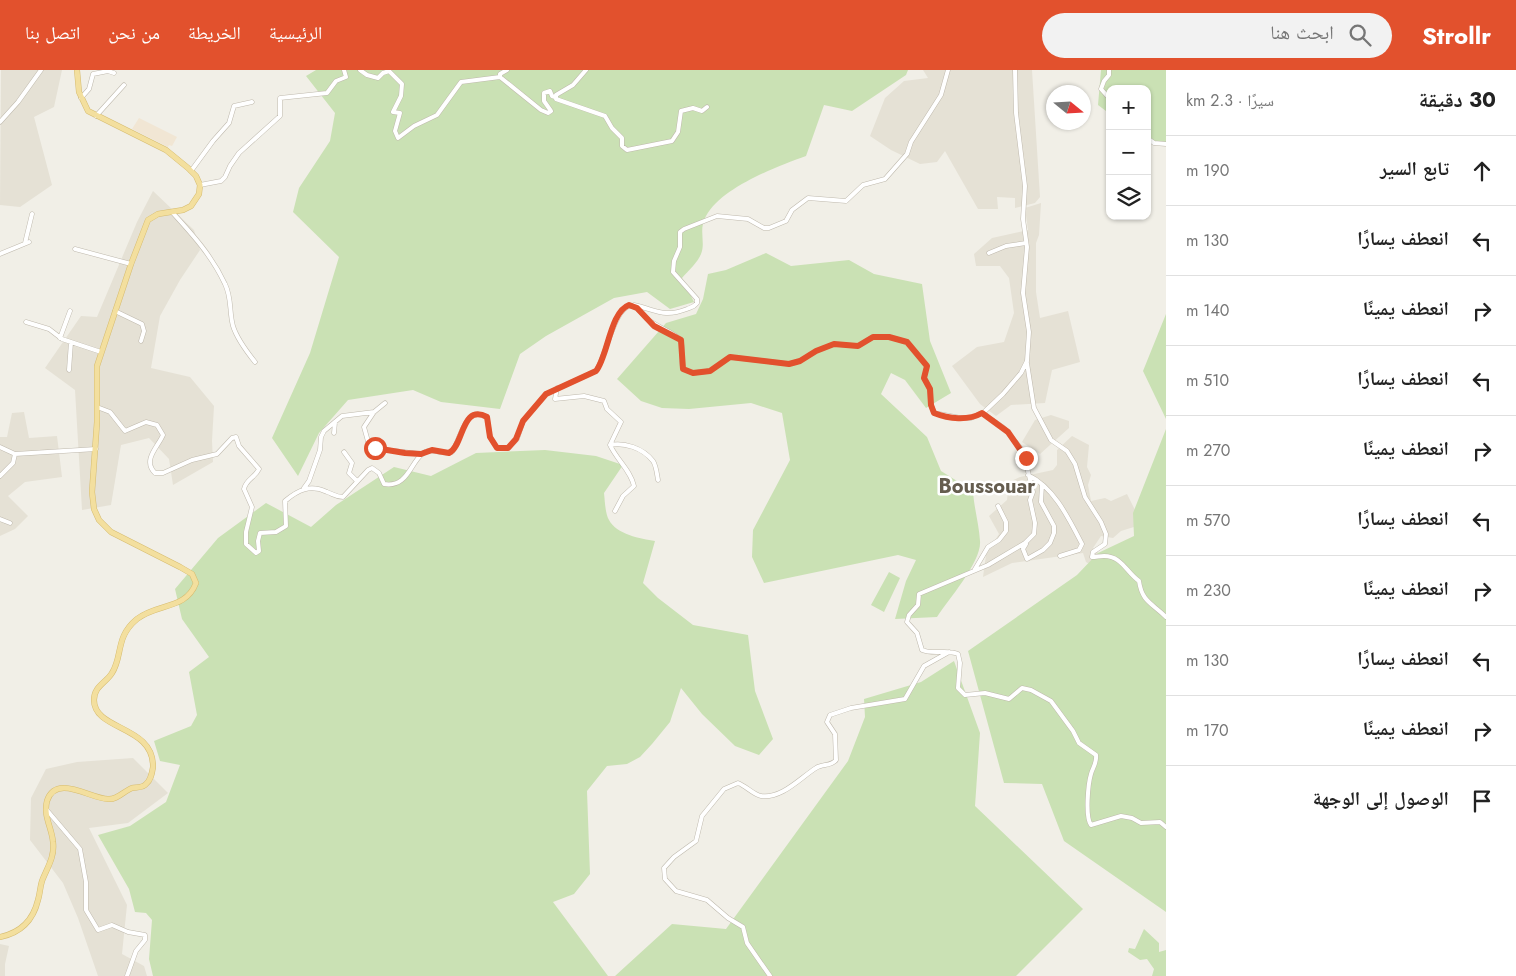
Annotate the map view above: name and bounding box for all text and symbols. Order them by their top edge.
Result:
search box [1042,13,1392,58]
text: Strollr [1422,18,1491,53]
text: ابحث هنا [1270,19,1334,46]
text: اتصل بنا [25,20,80,46]
text: من نحن [108,20,160,46]
text: الخريطة [188,20,241,46]
text: الرئيسية [269,20,322,46]
icon: search [1346,21,1374,49]
north arrow [1046,85,1091,130]
map controls [1106,85,1151,220]
button: + [1106,85,1151,130]
text: 30 دقيقة [1419,85,1496,115]
text: سيرًا · 2.3 km [1186,89,1274,112]
button: − [1106,130,1151,175]
text: تابع السير [1380,155,1449,182]
icon: ahead [1468,157,1496,185]
text: 190 m [1186,159,1229,182]
button: layers [1106,175,1151,220]
text: انعطف يسارًا [1357,225,1449,252]
icon: left [1468,227,1496,255]
text: 130 m [1186,229,1229,252]
text: انعطف يمينًا [1363,295,1449,322]
icon: right [1468,297,1496,325]
text: 140 m [1186,299,1229,322]
text: انعطف يسارًا [1357,365,1449,392]
icon: left [1468,367,1496,395]
text: 510 m [1186,369,1229,392]
text: انعطف يمينًا [1363,435,1449,462]
route start [364,437,387,460]
icon: right [1468,437,1496,465]
text: 270 m [1186,439,1230,462]
route end [1015,447,1038,470]
district label: Boussouar [938,472,1036,501]
text: انعطف يسارًا [1357,505,1449,532]
icon: left [1468,507,1496,535]
text: 570 m [1186,509,1230,532]
text: انعطف يمينًا [1363,575,1449,602]
icon: right [1468,577,1496,605]
text: 230 m [1186,579,1231,602]
text: انعطف يسارًا [1357,645,1449,672]
icon: left [1468,647,1496,675]
text: 130 m [1186,649,1229,672]
text: انعطف يمينًا [1363,715,1449,742]
icon: right [1468,717,1496,745]
text: 170 m [1186,719,1229,742]
text: الوصول إلى الوجهة [1313,785,1449,812]
icon: arrive [1468,787,1496,815]

